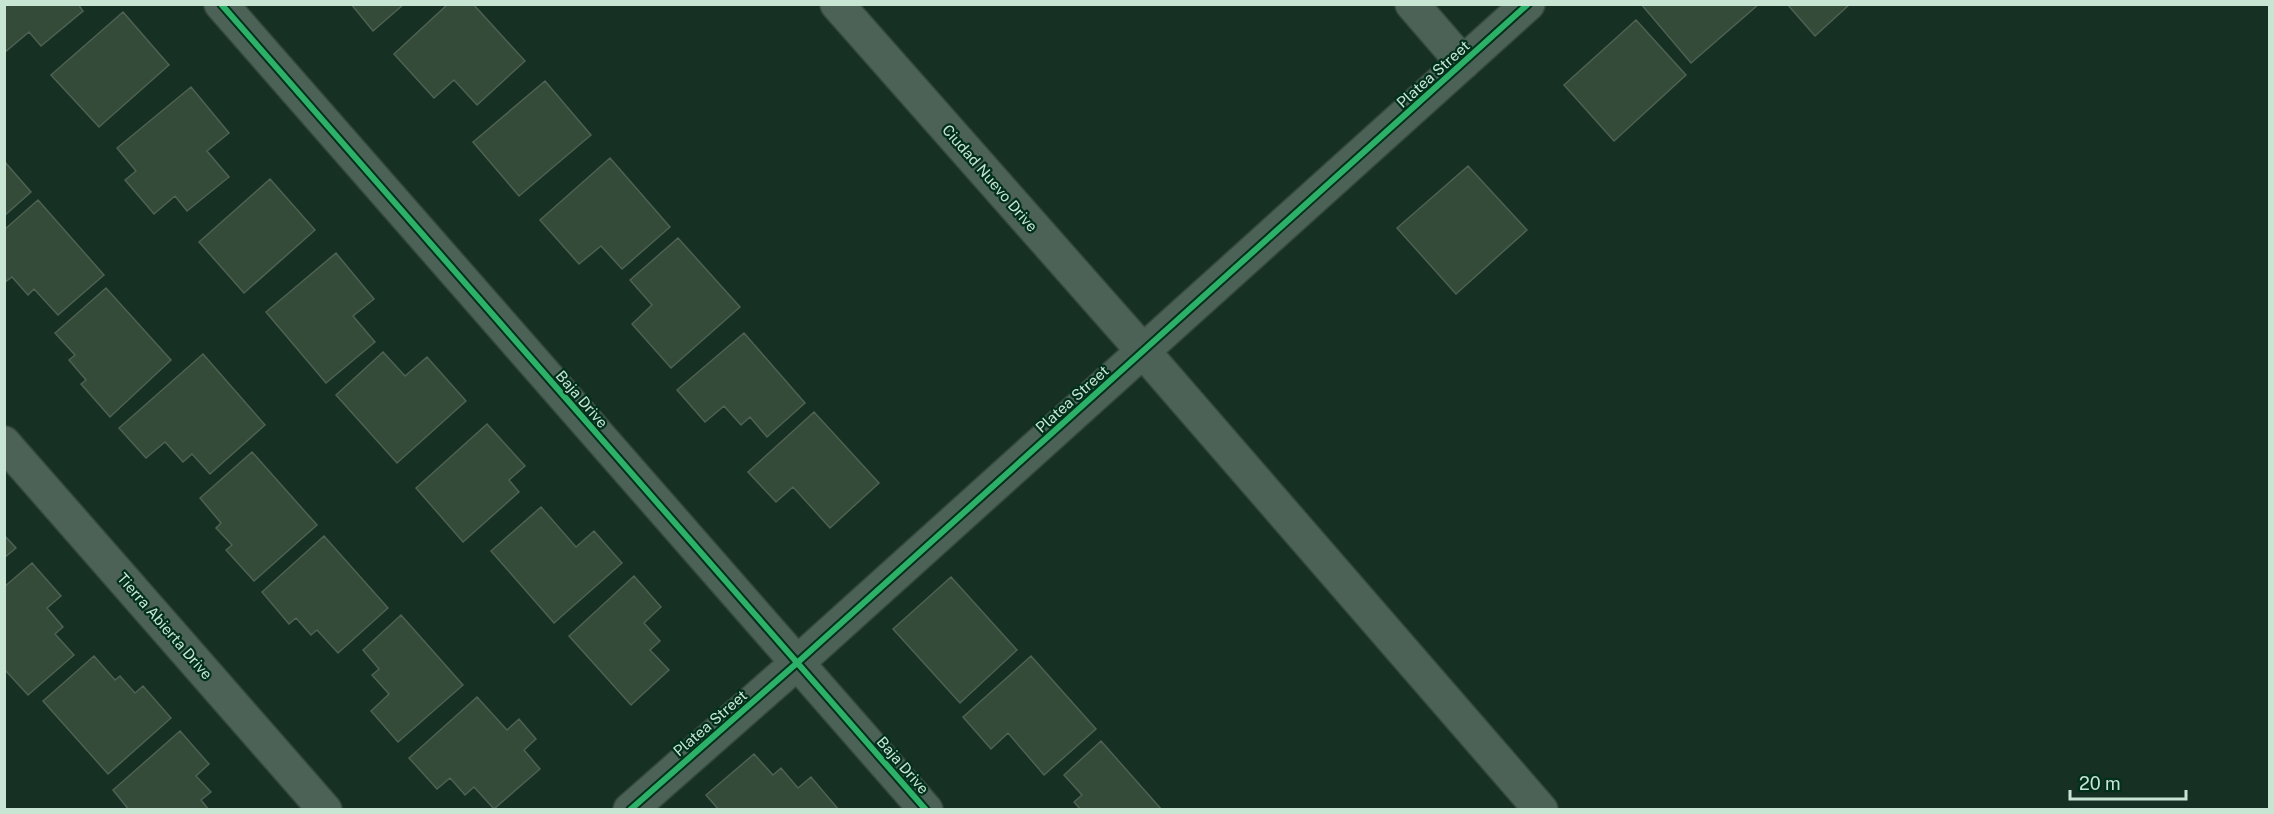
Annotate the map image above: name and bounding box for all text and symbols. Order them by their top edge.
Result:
street label: Platea Street [1393,37,1473,111]
street label: Ciudad Nuevo Drive [939,121,1041,235]
street label: Platea Street [1032,362,1112,436]
street label: Baja Drive [553,367,611,431]
street label: Tierra Abierta Drive [114,569,216,683]
street label: Platea Street [670,686,750,760]
street label: Baja Drive [874,733,932,797]
scale bar [2070,763,2186,801]
text: 20 m [2079,773,2121,794]

